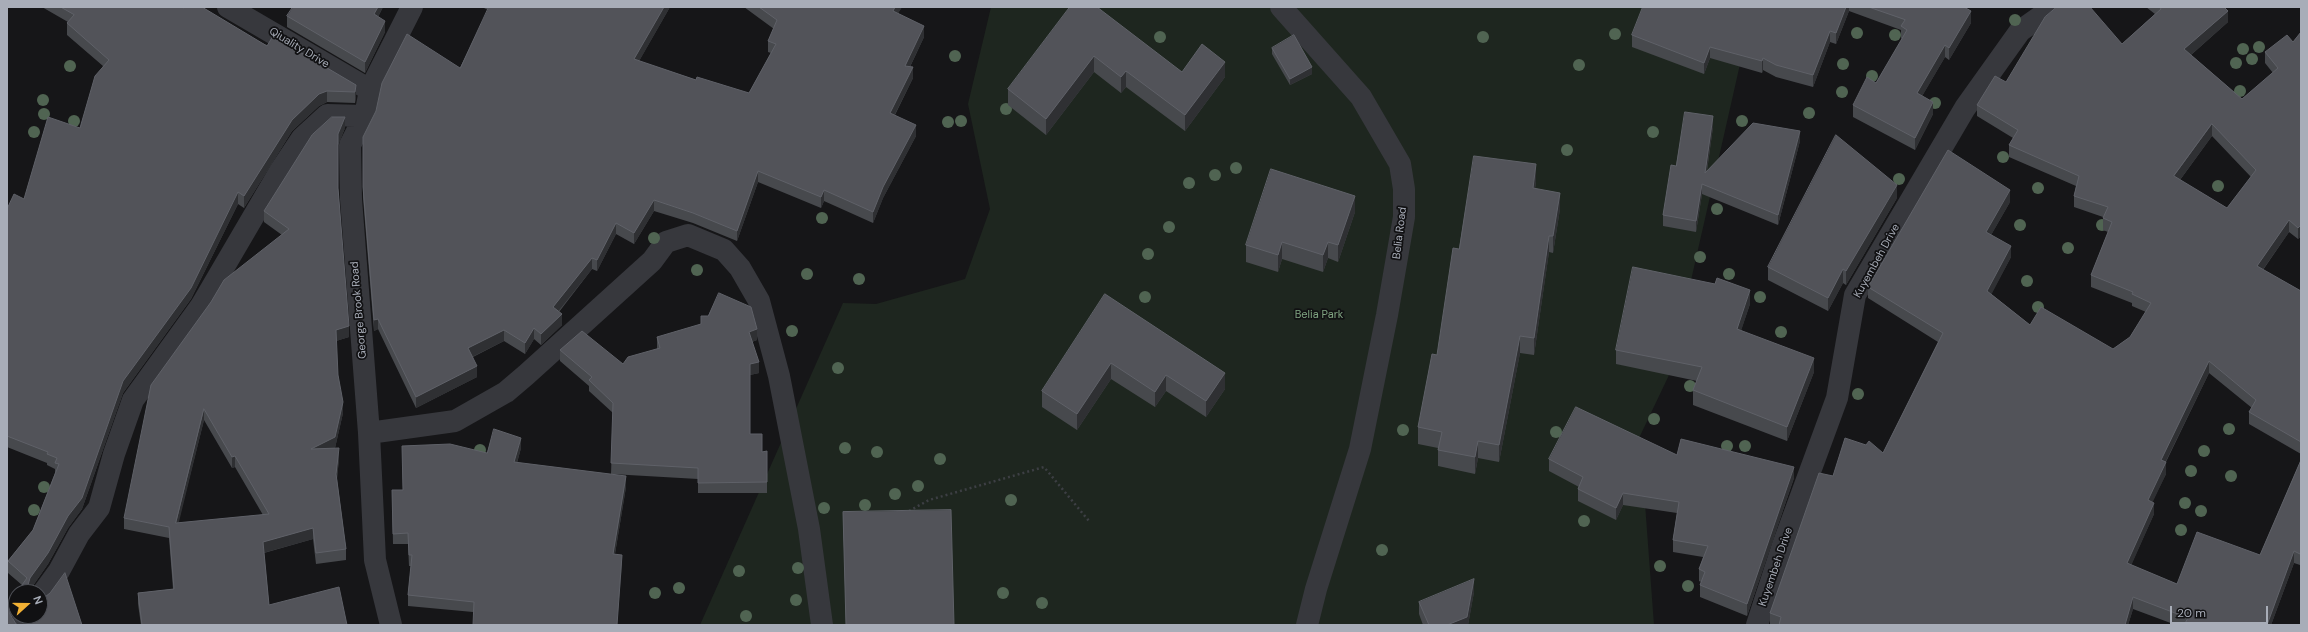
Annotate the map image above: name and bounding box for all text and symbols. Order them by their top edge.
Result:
street label: Qiuality Drive [266,25,332,71]
street label: Belia Road [1390,206,1410,260]
street label: Kuyembeh Drive [1851,222,1903,300]
street label: George Brook Road [348,261,370,359]
park label: Belia Park [1295,308,1343,322]
street label: Kuyembeh Drive [1756,526,1796,608]
north arrow [8,584,48,624]
text: N [30,594,46,606]
scale bar [2172,598,2270,624]
text: 20 m [2177,605,2206,621]

